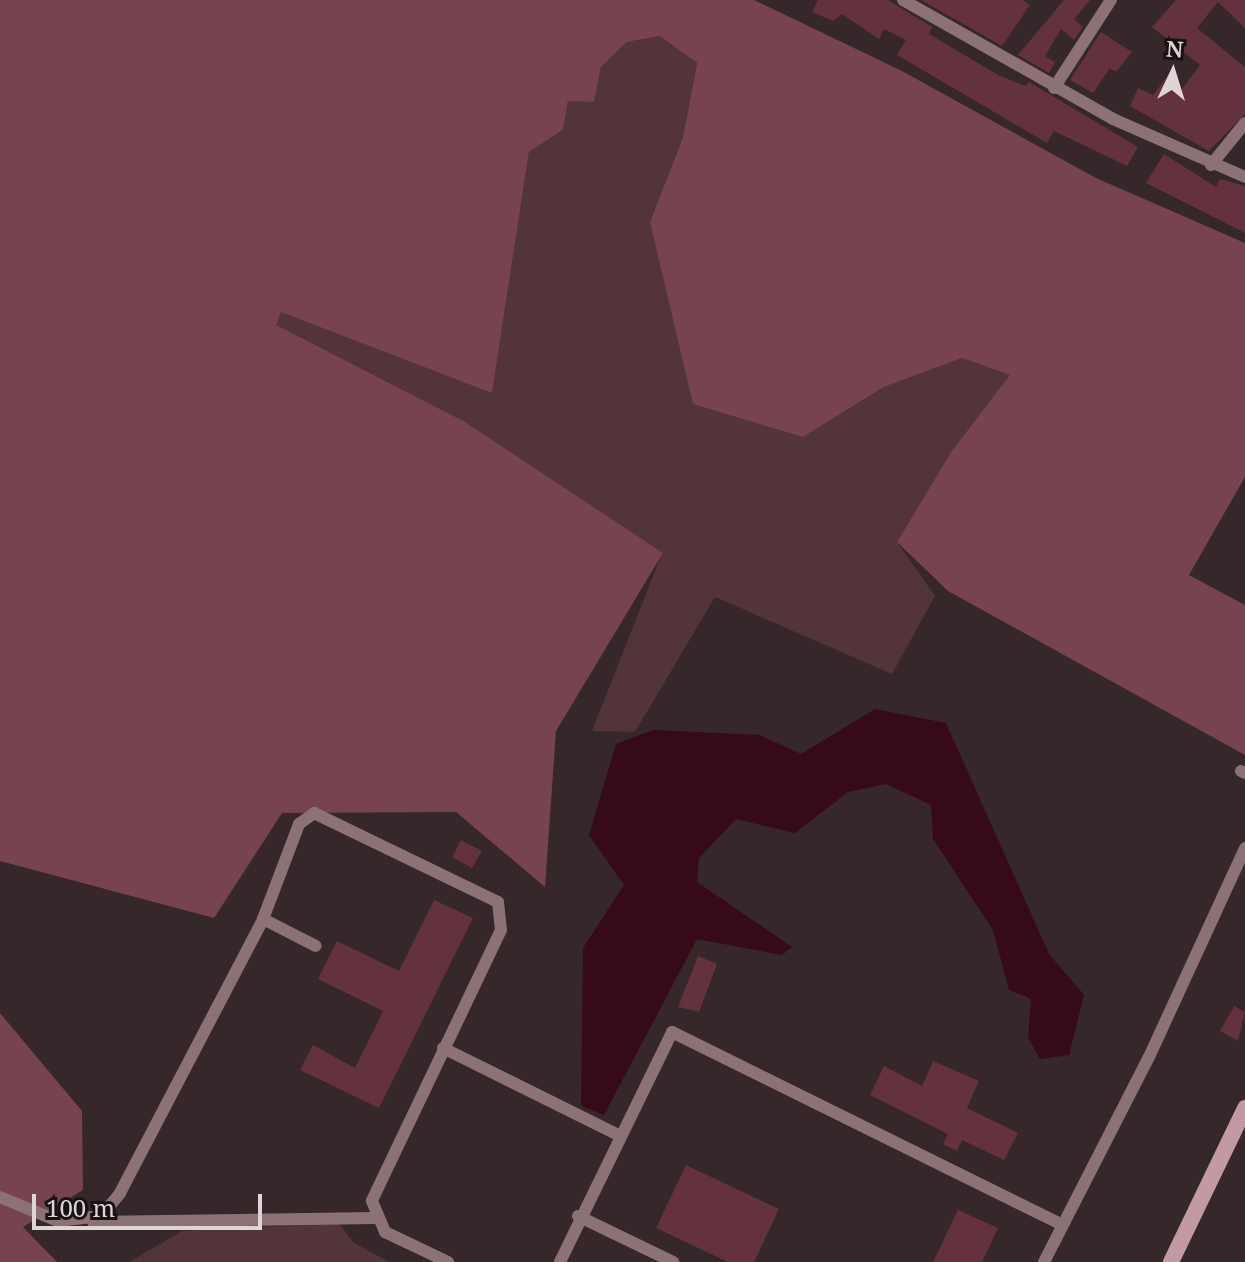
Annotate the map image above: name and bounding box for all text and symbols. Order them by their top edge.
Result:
north arrow [1133,32,1213,112]
text: N [1165,32,1184,64]
scale bar [36,1178,266,1228]
text: 100 m [46,1191,115,1224]

